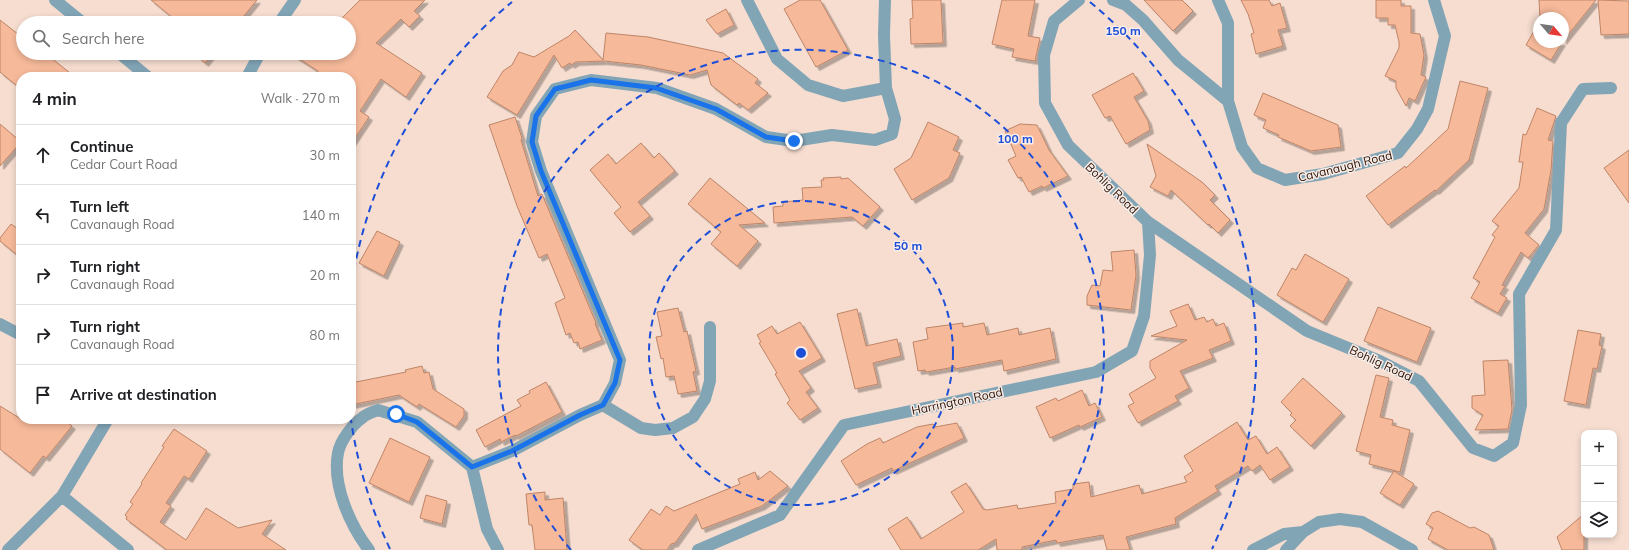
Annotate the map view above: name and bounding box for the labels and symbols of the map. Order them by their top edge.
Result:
north arrow [1533,12,1569,48]
text: 150 m [1105,23,1141,38]
text: 100 m [997,131,1033,146]
route end [785,132,803,150]
street label: Cavanaugh Road [1296,147,1394,185]
street label: Bohlig Road [1082,159,1142,217]
text: 50 m [894,238,922,253]
street label: Bohlig Road [1347,342,1415,384]
centre of rings [794,346,808,360]
street label: Harrington Road [910,384,1004,418]
route start [387,405,405,423]

